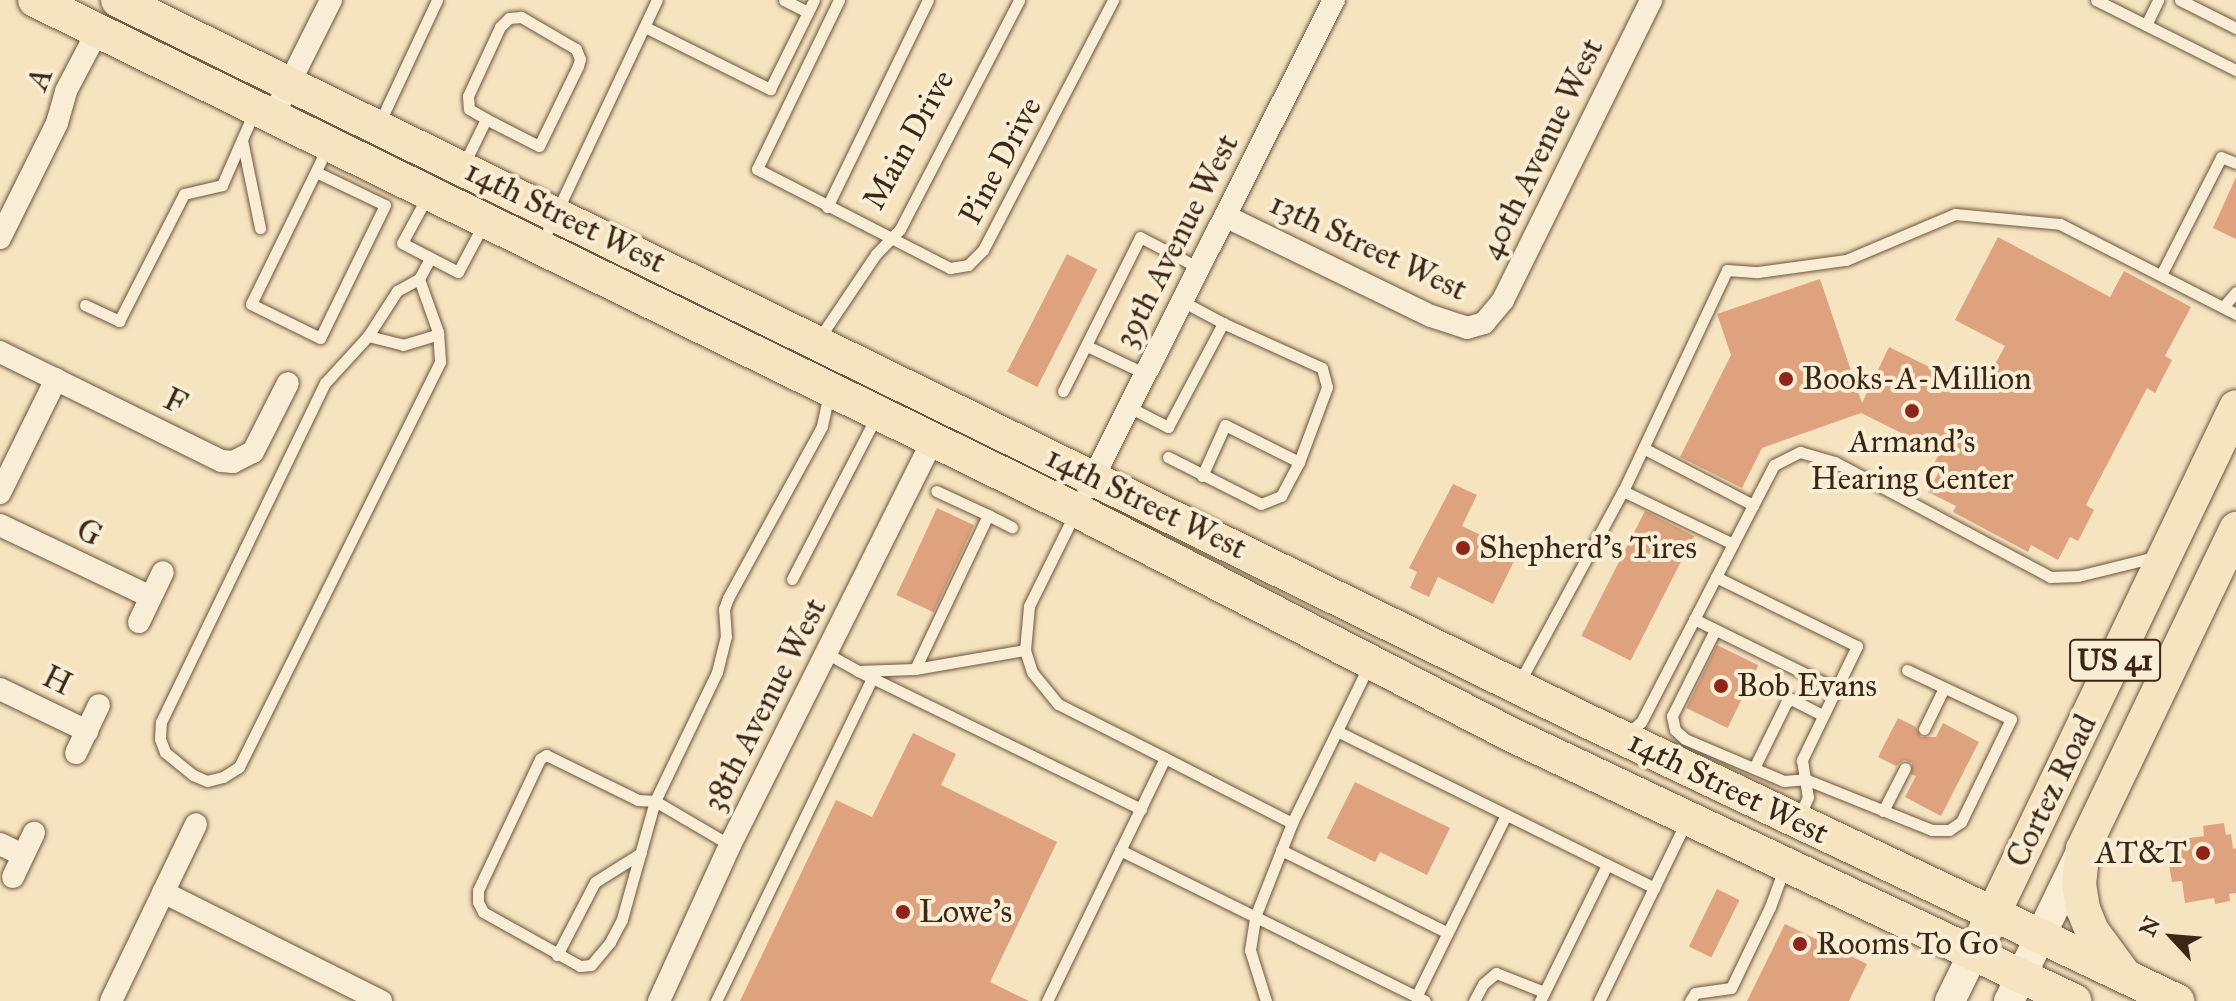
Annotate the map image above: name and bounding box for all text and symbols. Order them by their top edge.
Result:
street label: 40th Avenue West [1472,32,1612,266]
street label: A [18,62,62,96]
street label: Main Drive [855,64,963,216]
street label: Pine Drive [952,91,1050,231]
street label: 39th Avenue West [1107,128,1247,354]
street label: 14th Street West [458,152,672,282]
street label: 13th Street West [1263,185,1473,309]
place label: Books-A-Million [1802,360,2031,398]
marker: Books-A-Million [1777,370,1795,388]
street label: F [157,380,193,424]
marker: Armand's Hearing Center [1903,402,1921,420]
place label: Armand's Hearing Center [1810,424,2014,499]
street label: 14th Street West [1039,438,1253,568]
street label: G [70,511,108,555]
place label: Shepherd's Tires [1479,529,1697,567]
marker: Shepherd's Tires [1454,539,1472,557]
street label: 38th Avenue West [695,592,835,818]
road number: US 41 [2069,634,2161,686]
street label: H [36,658,78,704]
place label: Bob Evans [1737,667,1877,705]
marker: Bob Evans [1712,677,1730,695]
street label: Cortez Road [1999,709,2105,873]
street label: 14th Street West [1621,723,1835,853]
place label: AT&T [2095,834,2187,872]
marker: AT&T [2194,844,2212,862]
place label: Lowe's [919,893,1012,931]
north arrow [2132,897,2212,977]
marker: Lowe's [894,903,912,921]
text: N [2134,912,2166,941]
place label: Rooms To Go [1816,925,1999,963]
marker: Rooms To Go [1791,935,1809,953]

